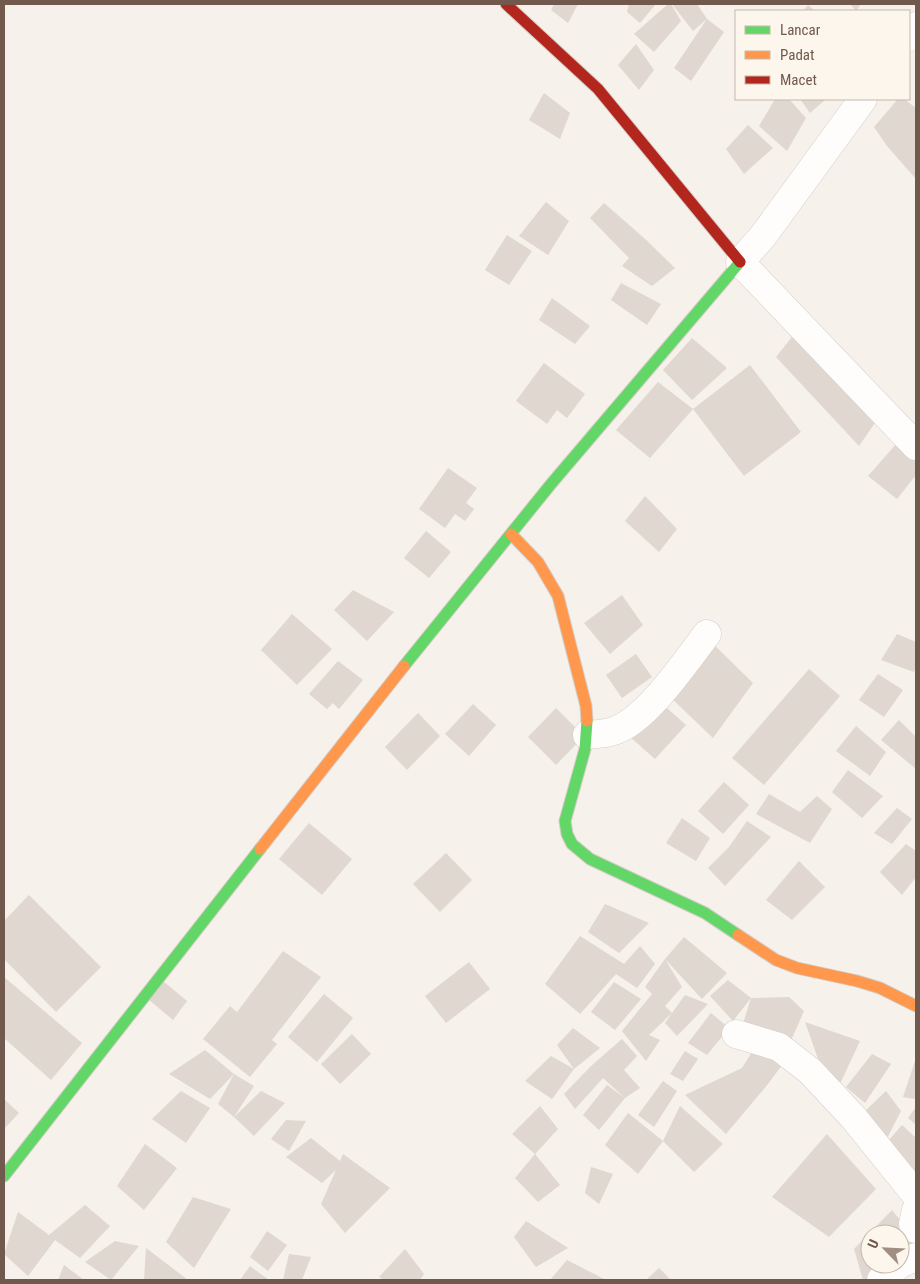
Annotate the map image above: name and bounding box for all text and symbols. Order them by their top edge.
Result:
legend [735,10,910,100]
text: Lancar [780,21,821,39]
text: Padat [780,46,814,64]
text: Macet [780,71,817,89]
north arrow [860,1224,910,1274]
text: U [864,1237,882,1251]

